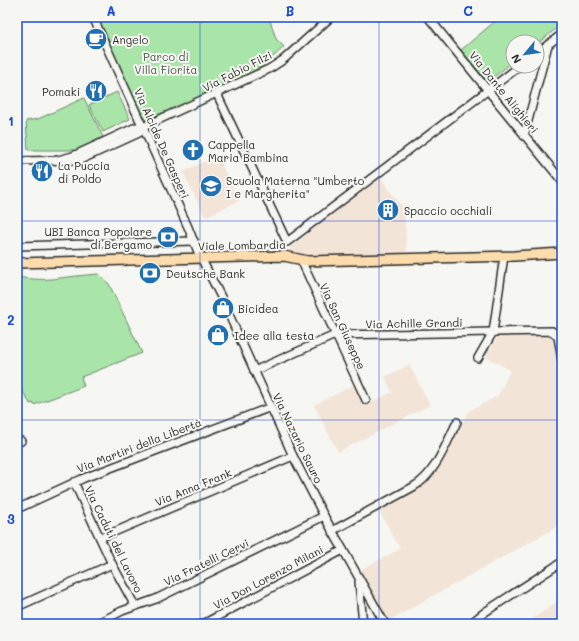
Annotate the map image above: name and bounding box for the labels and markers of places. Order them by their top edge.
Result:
cafe icon: Angelo [83,26,109,52]
place label: Angelo [112,32,149,47]
restaurant icon: Pomaki [83,78,109,104]
place label: Pomaki [42,84,80,99]
church icon: Cappella Maria Bambina [180,137,206,163]
place label: Cappella Maria Bambina [208,137,289,165]
restaurant icon: La Puccia di Poldo [29,158,55,184]
place label: La Puccia di Poldo [58,158,110,186]
school or university icon: Scuola Materna "Umberto I e Margherita" [198,173,224,199]
place label: Scuola Materna "Umberto I e Margherita" [226,173,365,201]
building icon: Spaccio occhiali [375,197,401,223]
place label: Spaccio occhiali [404,203,492,218]
place label: UBI Banca Popolare di Bergamo [44,224,152,252]
bank icon: UBI Banca Popolare di Bergamo [155,224,181,250]
bank icon: Deutsche Bank [137,260,163,286]
place label: Deutsche Bank [166,266,245,281]
shop icon: Bicidea [210,295,236,321]
place label: Bicidea [238,301,279,316]
shop icon: Idee alla testa [205,322,231,348]
place label: Idee alla testa [234,328,315,343]

